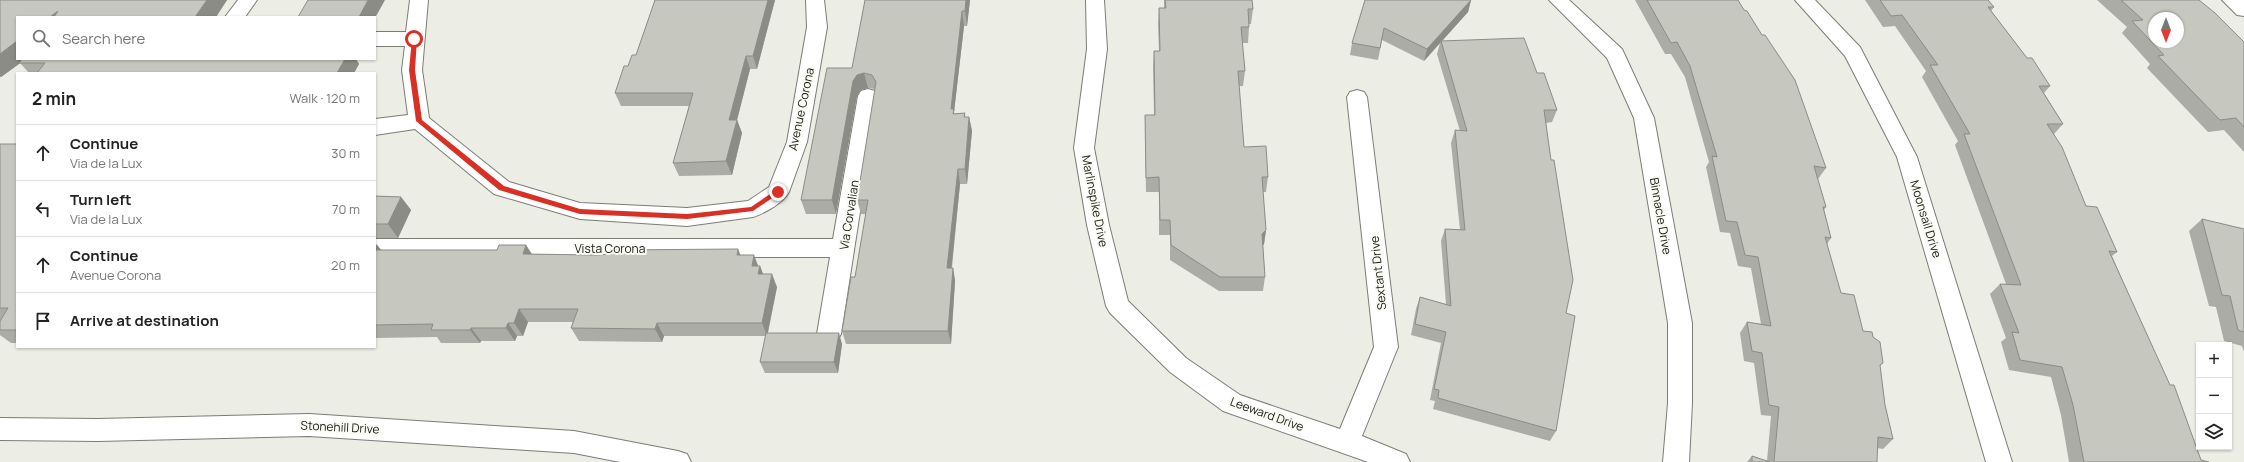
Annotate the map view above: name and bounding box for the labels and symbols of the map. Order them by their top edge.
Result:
north arrow [2148,12,2184,48]
route start [405,30,423,48]
street label: Avenue Corona [784,66,818,152]
street label: Marlinspike Drive [1078,154,1112,248]
street label: Binnacle Drive [1646,176,1676,256]
street label: Moonsail Drive [1906,178,1946,260]
street label: Via Corvalian [835,179,863,251]
route end [769,183,787,201]
street label: Sextant Drive [1366,235,1390,311]
street label: Vista Corona [575,240,645,257]
street label: Leeward Drive [1228,393,1306,435]
street label: Stonehill Drive [300,416,380,438]

